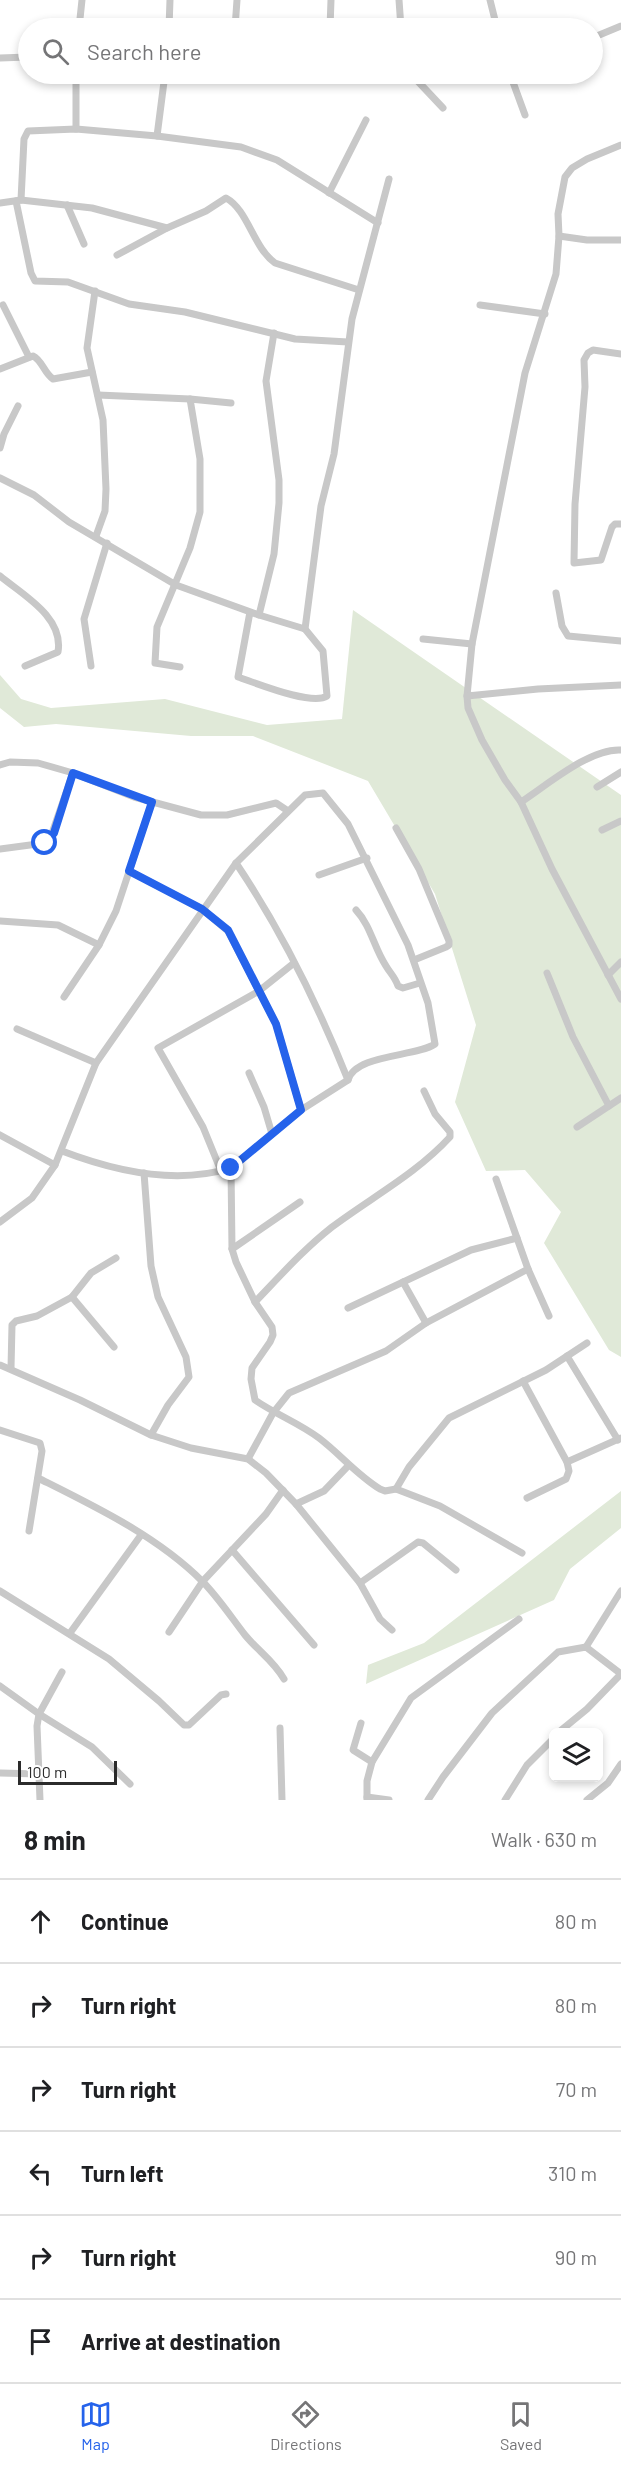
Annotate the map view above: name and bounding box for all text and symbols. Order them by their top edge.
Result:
search box [18,18,603,84]
icon: search [39,35,72,68]
text: Search here [87,38,201,64]
route start [31,829,57,855]
route end [217,1154,243,1180]
map controls [549,1728,603,1782]
button: layers [549,1728,603,1782]
scale bar [18,1758,117,1786]
text: 100 m [27,1762,67,1781]
text: 8 min [24,1824,86,1855]
text: Walk · 630 m [491,1827,597,1851]
icon: ahead [24,1905,57,1938]
text: Continue [81,1908,169,1934]
text: 80 m [555,1909,597,1933]
icon: right [24,1989,57,2022]
text: Turn right [81,1992,176,2018]
text: 80 m [555,1993,597,2017]
icon: right [24,2073,57,2106]
text: Turn right [81,2076,176,2102]
text: 70 m [556,2077,597,2101]
icon: left [24,2157,57,2190]
text: Turn left [81,2160,164,2186]
text: 310 m [548,2161,597,2185]
icon: right [24,2241,57,2274]
text: Turn right [81,2244,176,2270]
text: 90 m [555,2245,597,2269]
icon: arrive [24,2325,57,2358]
text: Arrive at destination [81,2328,280,2354]
tab: Map [79,2398,112,2453]
tab: Directions [270,2398,342,2453]
tab: Saved [500,2398,542,2453]

